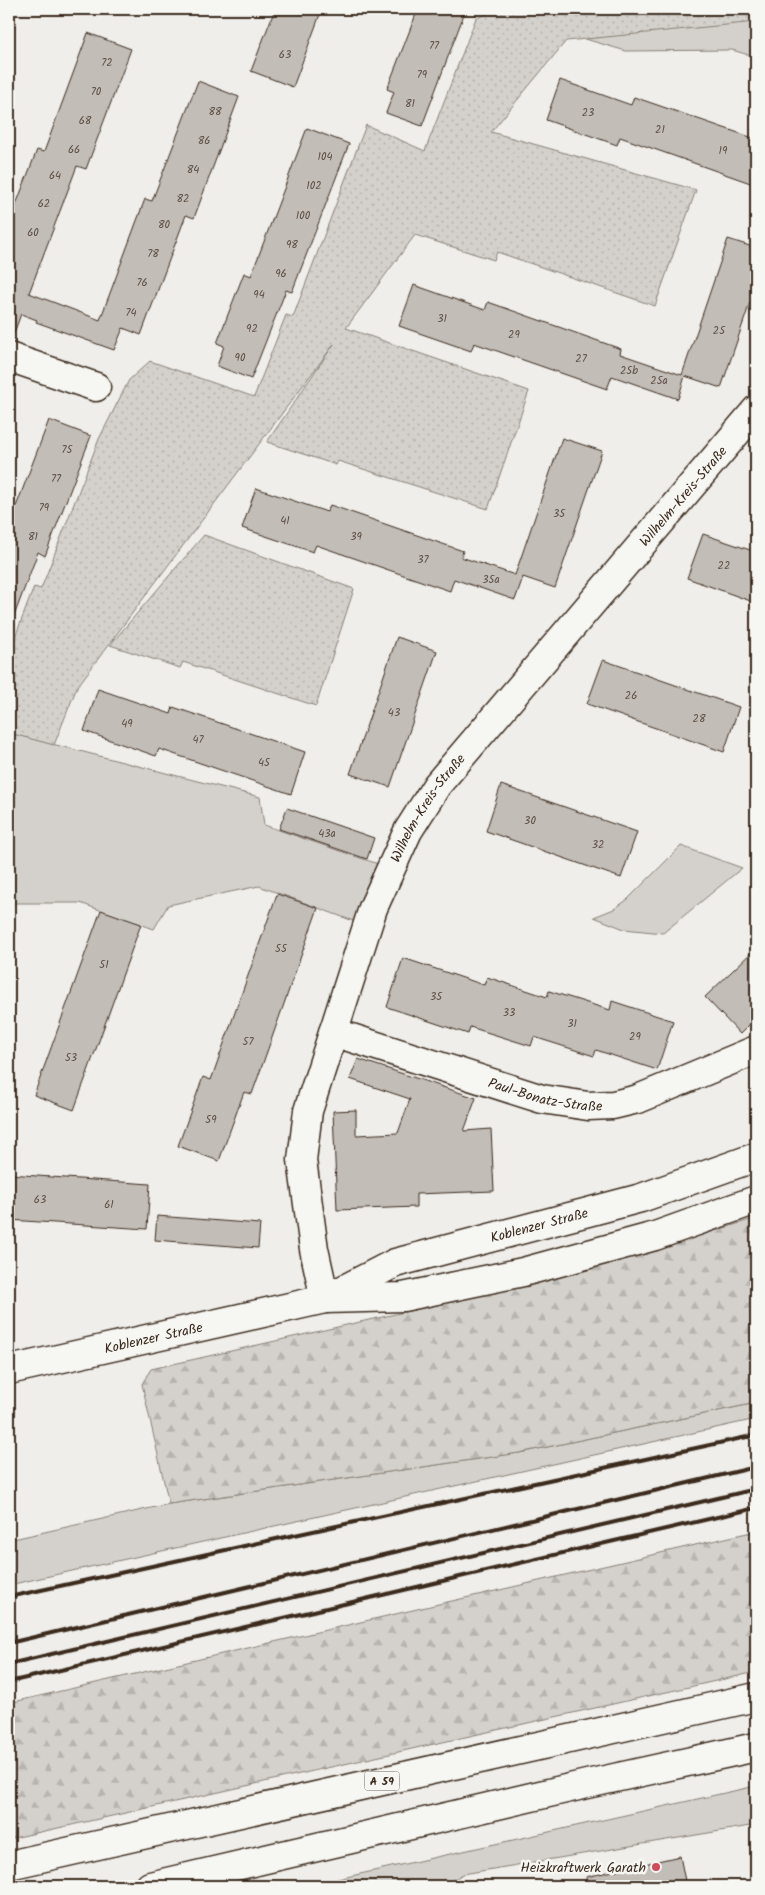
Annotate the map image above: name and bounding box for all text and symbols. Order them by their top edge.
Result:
house number: 77 [429,37,440,55]
house number: 63 [279,46,291,64]
house number: 72 [101,54,113,72]
house number: 79 [417,66,428,84]
house number: 70 [91,83,102,101]
house number: 81 [405,95,415,113]
house number: 88 [208,103,222,121]
house number: 23 [582,104,594,122]
house number: 68 [79,112,92,130]
house number: 21 [655,121,665,139]
house number: 86 [198,132,210,150]
house number: 66 [68,141,80,159]
house number: 19 [719,142,728,160]
house number: 104 [317,148,333,166]
house number: 84 [187,161,199,179]
house number: 64 [49,167,61,185]
house number: 102 [306,177,322,195]
house number: 82 [176,190,190,208]
house number: 62 [38,195,50,213]
house number: 100 [296,207,311,225]
house number: 80 [158,216,171,234]
house number: 60 [27,224,39,242]
house number: 98 [286,236,298,254]
house number: 78 [147,245,159,263]
house number: 96 [275,265,287,283]
house number: 76 [136,274,148,292]
house number: 94 [253,286,265,304]
house number: 74 [125,304,137,322]
house number: 31 [437,310,447,328]
house number: 92 [246,320,258,338]
house number: 25 [713,322,726,340]
house number: 29 [508,326,521,344]
house number: 90 [235,349,246,367]
house number: 27 [575,350,588,368]
house number: 25b [620,362,638,380]
house number: 25a [650,372,668,390]
house number: 75 [62,441,74,459]
street label: Wilhelm-Kreis-Straße [634,441,733,552]
house number: 77 [51,470,62,488]
house number: 79 [39,499,50,517]
house number: 35 [553,505,566,523]
house number: 41 [280,512,290,530]
house number: 81 [28,528,38,546]
house number: 39 [350,528,362,546]
house number: 37 [417,551,430,569]
house number: 22 [718,557,730,575]
house number: 35a [482,571,500,589]
house number: 26 [625,687,637,705]
house number: 43 [388,704,400,722]
house number: 28 [692,710,706,728]
house number: 49 [121,715,133,733]
house number: 47 [192,731,204,749]
street label: Wilhelm-Kreis-Straße [385,749,472,866]
house number: 45 [258,754,271,772]
house number: 30 [524,812,536,830]
house number: 43a [318,825,336,843]
house number: 32 [592,836,604,854]
house number: 55 [275,940,288,958]
house number: 51 [99,956,109,974]
house number: 35 [430,988,443,1006]
house number: 33 [503,1004,515,1022]
house number: 31 [567,1015,577,1033]
house number: 29 [629,1028,642,1046]
house number: 57 [243,1033,254,1051]
house number: 53 [65,1049,77,1067]
street label: Paul-Bonatz-Straße [485,1072,604,1118]
house number: 59 [205,1111,217,1129]
house number: 63 [34,1191,46,1209]
house number: 61 [104,1196,114,1214]
street label: Koblenzer Straße [488,1202,591,1249]
street label: Koblenzer Straße [102,1317,206,1360]
road number: A 59 [364,1772,400,1790]
place label: Heizkraftwerk Garath [521,1857,646,1879]
marker: Heizkraftwerk Garath [650,1861,662,1873]

